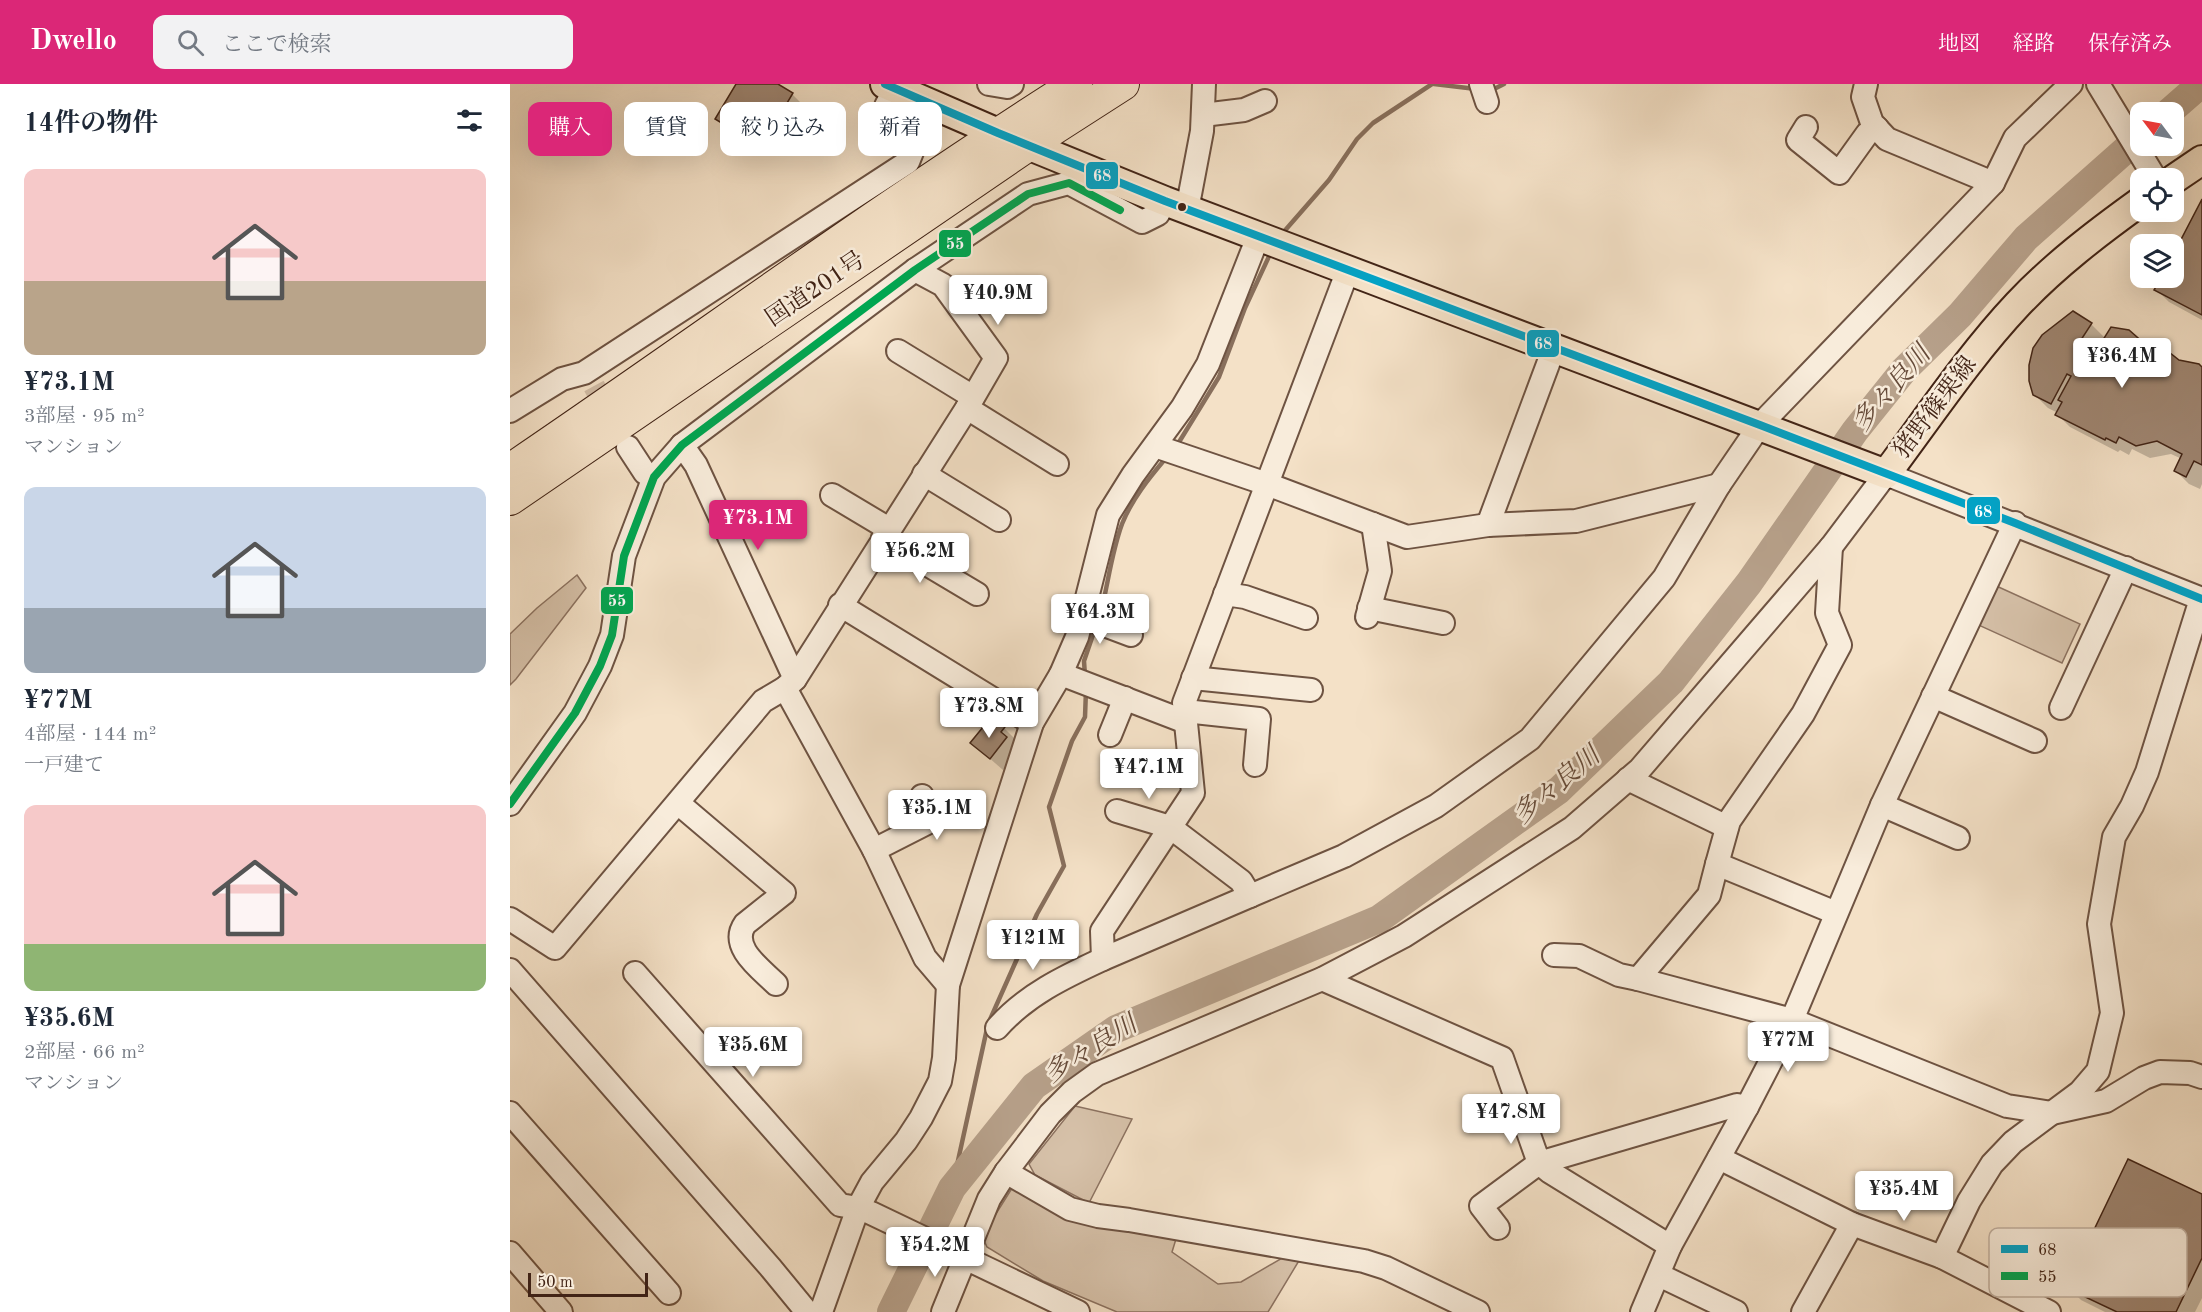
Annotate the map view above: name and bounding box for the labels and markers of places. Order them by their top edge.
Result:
unlabelled marker [1176,201,1188,213]
pin: ¥40.9M [949,275,1047,326]
pin: ¥36.4M [2073,338,2171,389]
pin: ¥73.1M [709,500,807,551]
pin: ¥56.2M [871,533,969,584]
pin: ¥64.3M [1051,594,1149,645]
pin: ¥73.8M [940,688,1038,739]
pin: ¥47.1M [1100,749,1198,800]
pin: ¥35.1M [888,790,986,841]
pin: ¥121M [991,920,1075,971]
pin: ¥77M [1752,1022,1824,1073]
pin: ¥35.6M [704,1027,802,1078]
pin: ¥47.8M [1462,1094,1560,1145]
pin: ¥35.4M [1855,1171,1953,1222]
pin: ¥54.2M [886,1227,984,1278]

